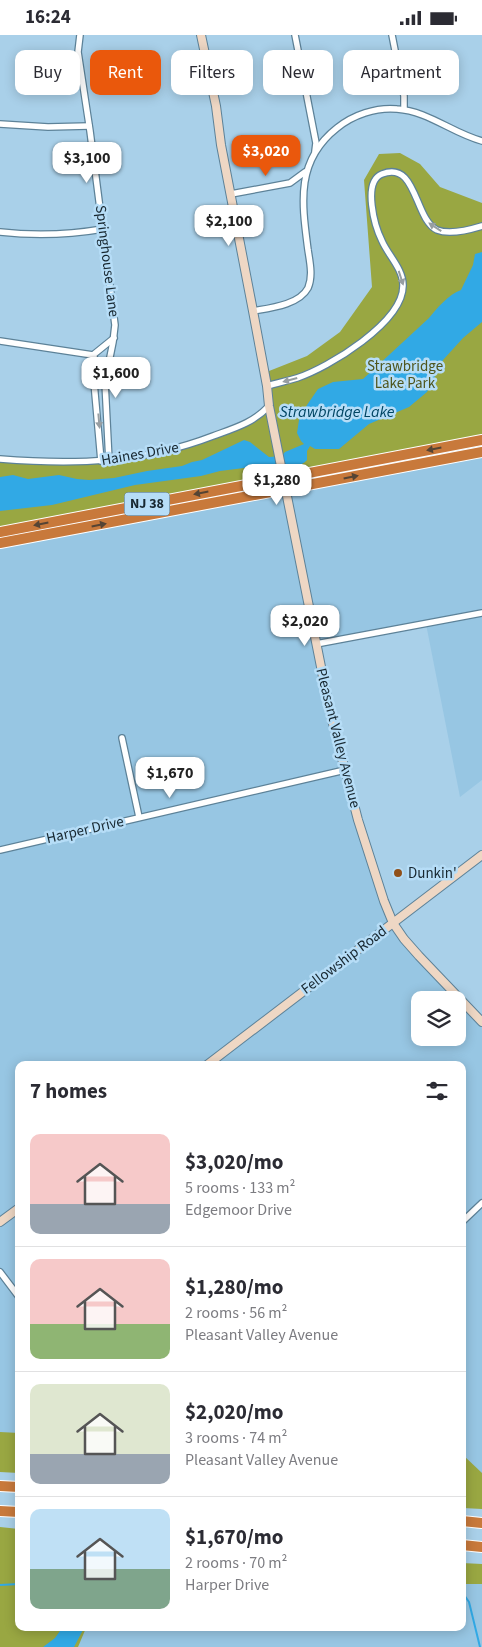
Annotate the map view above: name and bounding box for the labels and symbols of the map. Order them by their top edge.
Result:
pin: $3,020 [225,135,307,177]
pin: $3,100 [46,141,128,184]
street label: Springhouse Lane [90,204,124,318]
pin: $2,100 [188,205,270,247]
one-way arrow [429,222,442,231]
one-way arrow [397,270,405,285]
park label: Strawbridge Lake Park [367,356,443,394]
pin: $1,600 [75,357,157,399]
one-way arrow [282,376,297,384]
water label: Strawbridge Lake [279,401,395,423]
one-way arrow [95,413,103,429]
street label: Haines Drive [100,437,180,471]
one-way arrow [427,445,442,453]
pin: $1,280 [236,463,318,506]
one-way arrow [343,473,358,481]
one-way arrow [193,490,209,498]
road number: NJ 38 [124,493,170,515]
one-way arrow [34,520,49,528]
one-way arrow [92,520,108,528]
pin: $2,020 [264,605,346,647]
street label: Pleasant Valley Avenue [310,666,366,810]
pin: $1,670 [129,757,211,799]
street label: Harper Drive [44,811,126,849]
place label: Dunkin' [408,863,457,884]
marker: Dunkin' [392,867,404,879]
street label: Fellowship Road [297,921,391,999]

